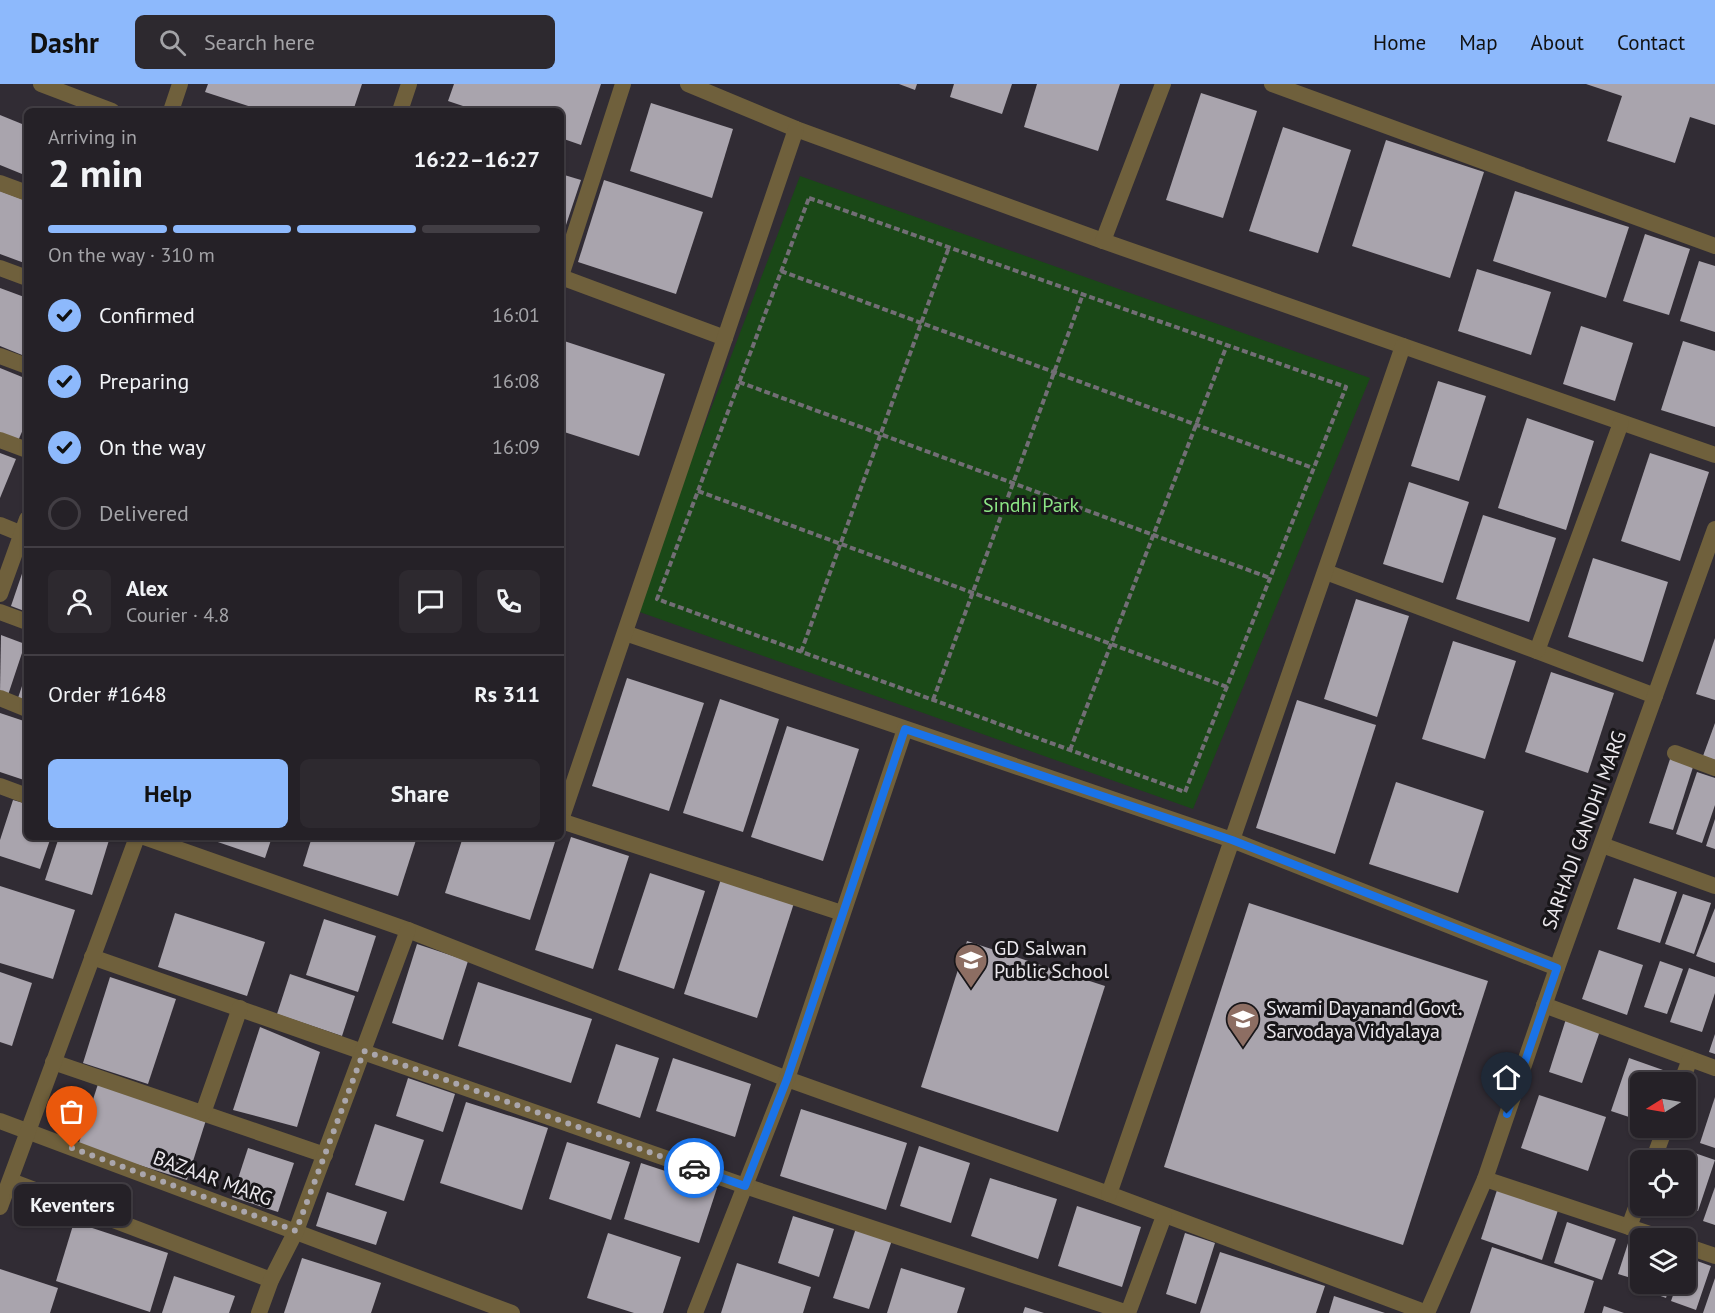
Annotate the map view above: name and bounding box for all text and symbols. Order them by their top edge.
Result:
search box [135,15,555,69]
text: Dashr [30,24,99,61]
icon: search [156,26,189,59]
text: Search here [204,28,315,56]
text: Home [1373,29,1426,56]
text: Map [1459,29,1498,56]
text: About [1531,29,1584,56]
text: Contact [1617,29,1685,56]
text: Arriving in [48,124,137,150]
text: 16:22–16:27 [414,145,540,173]
text: 2 min [48,147,143,198]
text: On the way · 310 m [48,242,215,268]
icon: check [48,299,81,332]
text: Confirmed [99,301,195,329]
text: 16:01 [492,302,540,328]
icon: check [48,365,81,398]
text: Preparing [99,367,189,395]
text: 16:08 [492,368,540,394]
icon: check [48,431,81,464]
text: On the way [99,433,206,461]
text: 16:09 [492,434,540,460]
park label: Sindhi Park [983,492,1079,518]
text: Delivered [99,499,189,527]
button: person [48,570,111,633]
button: chat [399,570,462,633]
button: phone [477,570,540,633]
text: Alex [126,574,168,602]
text: Courier · 4.8 [126,602,229,628]
text: Order #1648 [48,680,167,708]
text: Rs 311 [474,680,540,708]
street label: SARHADI GANDHI MARG [1536,727,1632,933]
button: Help [48,759,288,828]
button: Share [300,759,540,828]
place label: GD Salwan Public School [994,935,1109,984]
school or university icon: GD Salwan Public School [953,942,989,989]
place label: Swami Dayanand Govt. Sarvodaya Vidyalaya [1266,995,1462,1044]
school or university icon: Swami Dayanand Govt. Sarvodaya Vidyalaya [1225,1001,1261,1048]
pin [1481,1052,1532,1114]
icon: home [1490,1061,1523,1094]
north arrow [1630,1072,1696,1138]
map controls [1630,1072,1696,1294]
pin [46,1086,97,1148]
icon: bag [55,1095,88,1128]
courier [664,1138,724,1198]
street label: BAZAAR MARG [150,1144,276,1212]
button: locate [1630,1150,1696,1216]
icon: car [678,1152,711,1185]
callout: Keventers [14,1184,130,1226]
text: Keventers [30,1192,115,1218]
button: layers [1630,1228,1696,1294]

